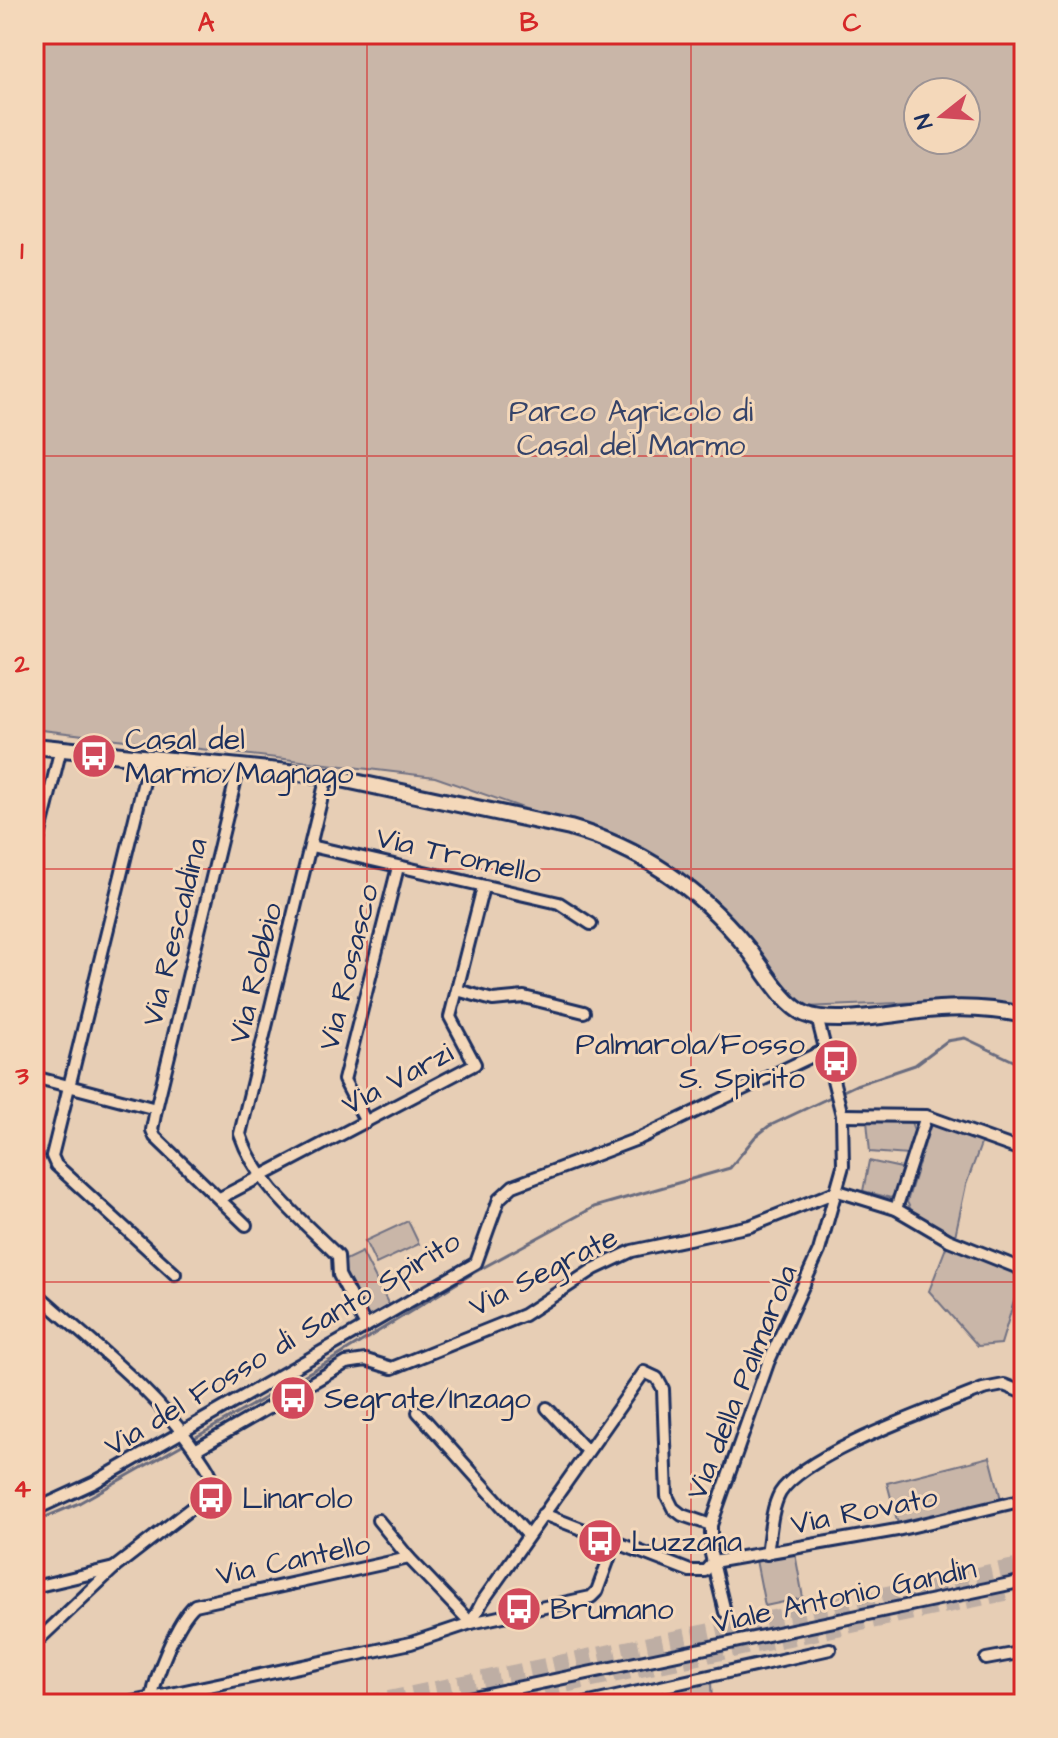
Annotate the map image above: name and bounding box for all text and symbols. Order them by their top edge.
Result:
text: A [198,5,215,41]
text: B [520,5,539,41]
text: C [843,5,862,41]
north arrow [902,76,982,156]
text: N [907,110,941,133]
text: 1 [20,233,24,269]
park label: Parco Agricolo di Casal del Marmo [509,391,753,467]
text: 2 [14,646,30,682]
place label: Casal del Marmo/Magnago [125,719,354,796]
bus stop icon: Casal del Marmo/Magnago [70,732,118,780]
street label: Via Tromello [372,817,546,895]
street label: Via Rescaldina [131,834,219,1031]
street label: Via Rosasco [308,880,390,1055]
street label: Via Robbio [218,898,294,1048]
place label: Palmarola/Fosso S. Spirito [576,1024,805,1100]
street label: Via Varzi [334,1032,461,1126]
bus stop icon: Palmarola/Fosso S. Spirito [812,1037,860,1085]
text: 3 [14,1058,29,1094]
street label: Via Segrate [462,1216,626,1328]
street label: Via del Fosso di Santo Spirito [97,1221,469,1467]
street label: Via della Palmarola [676,1259,808,1506]
bus stop icon: Segrate/Inzago [269,1374,317,1422]
place label: Segrate/Inzago [324,1378,531,1421]
text: 4 [13,1471,31,1507]
bus stop icon: Linarolo [187,1474,235,1522]
street label: Via Rovato [787,1476,941,1546]
place label: Linarolo [242,1478,353,1520]
bus stop icon: Luzzana [576,1517,624,1565]
place label: Luzzana [631,1521,742,1563]
street label: Via Cantello [212,1523,374,1597]
street label: Viale Antonio Gandin [708,1547,980,1645]
bus stop icon: Brumano [495,1585,543,1633]
place label: Brumano [550,1589,674,1631]

